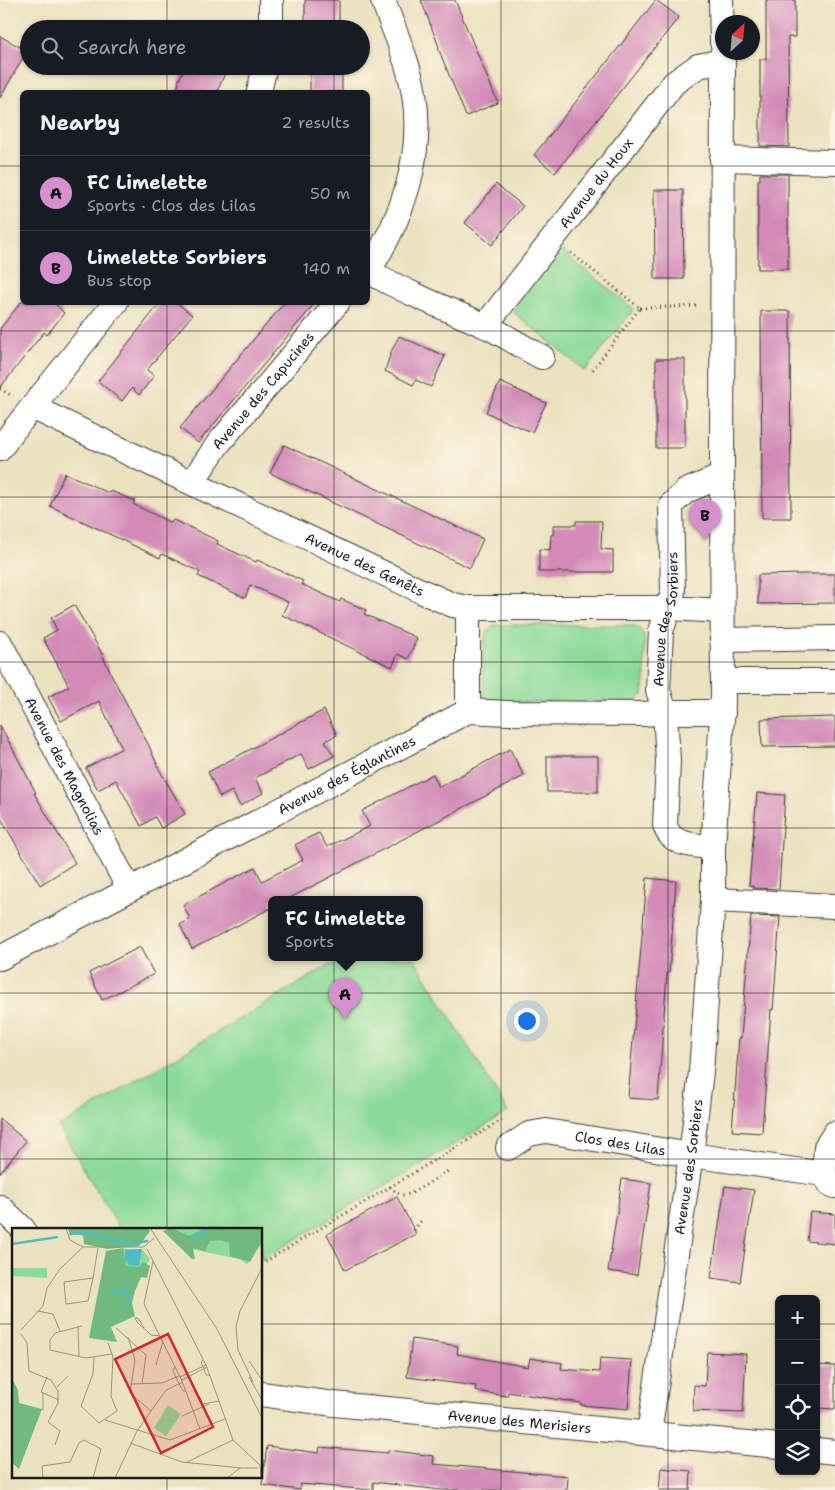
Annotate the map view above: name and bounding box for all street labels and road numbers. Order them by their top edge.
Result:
street label: Avenue du Houx [555,134,637,232]
street label: Avenue des Capucines [208,328,318,453]
street label: Avenue des Genêts [302,528,427,600]
street label: Avenue des Sorbiers [649,551,682,687]
street label: Avenue des Magnolias [21,694,108,838]
street label: Avenue des Églantines [275,731,419,819]
street label: Avenue des Sorbiers [670,1098,707,1236]
street label: Clos des Lilas [574,1127,667,1160]
street label: Avenue des Merisiers [447,1406,592,1437]

